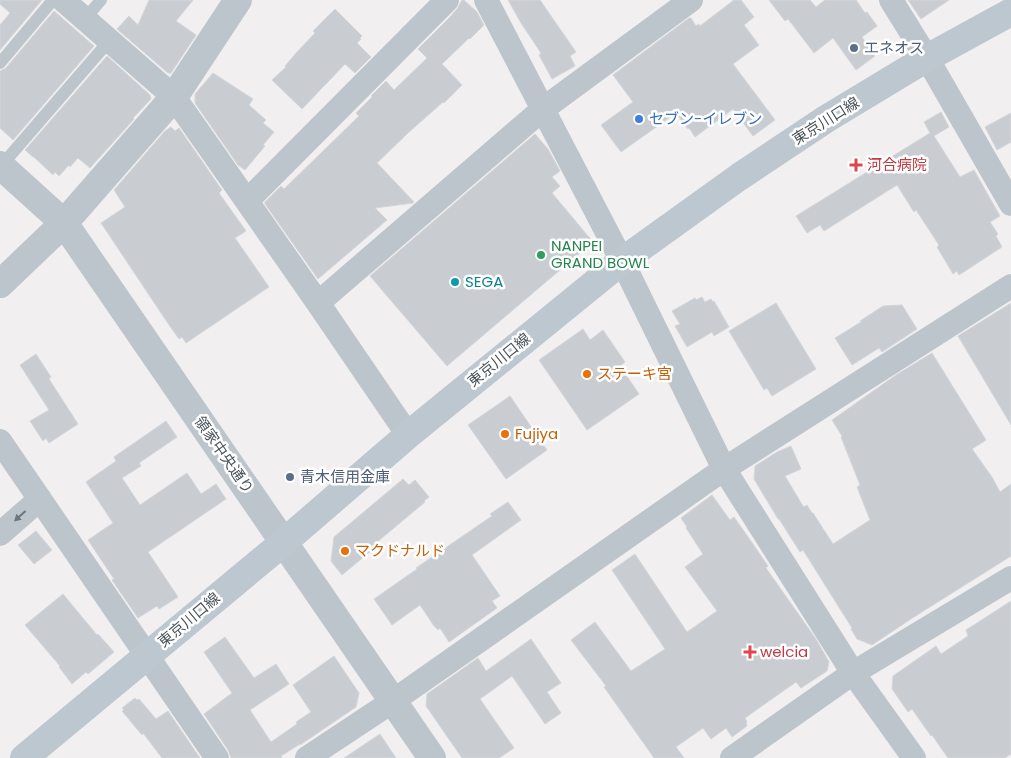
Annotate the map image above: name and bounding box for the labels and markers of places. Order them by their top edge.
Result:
place label: エネオス [864,37,924,58]
marker: エネオス [848,42,860,54]
place label: セブン-イレブン [649,108,762,129]
marker: セブン-イレブン [633,113,645,125]
place label: 河合病院 [867,154,927,175]
marker: 河合病院 [849,158,863,172]
place label: NANPEI GRAND BOWL [551,235,650,273]
marker: NANPEI GRAND BOWL [535,249,547,261]
place label: SEGA [465,271,503,292]
marker: SEGA [449,276,461,288]
place label: ステーキ宮 [597,363,672,384]
marker: ステーキ宮 [581,368,593,380]
place label: Fujiya [515,423,558,444]
marker: Fujiya [499,428,511,440]
place label: 青木信用金庫 [300,466,390,487]
marker: 青木信用金庫 [284,471,296,483]
place label: マクドナルド [355,540,445,561]
marker: マクドナルド [339,545,351,557]
place label: welcia [760,641,808,662]
marker: welcia [744,646,756,658]

